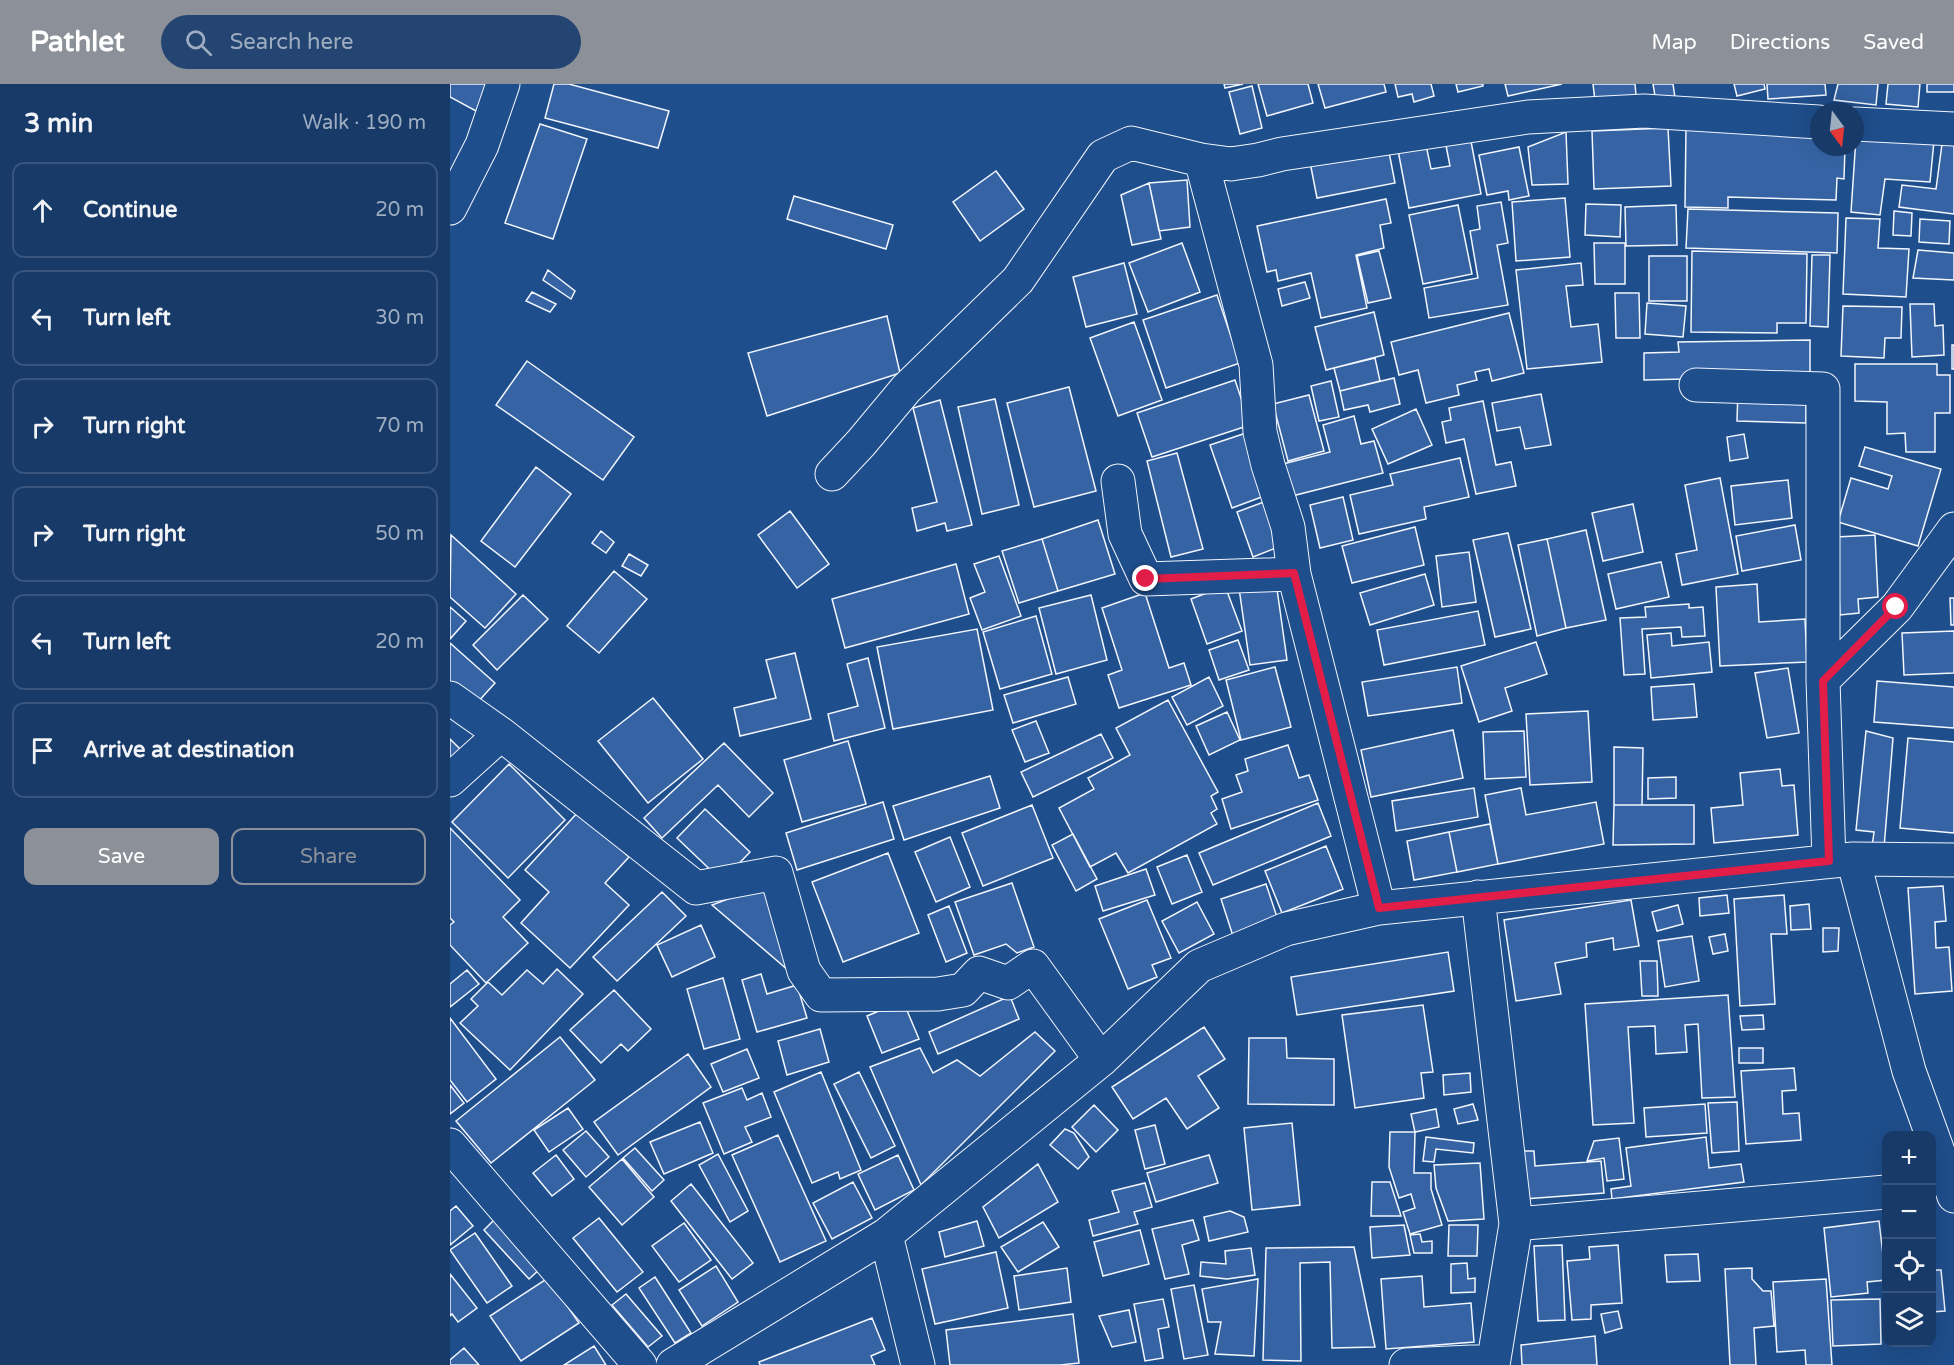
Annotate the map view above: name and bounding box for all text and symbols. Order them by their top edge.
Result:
search box [161,15,581,69]
text: Pathlet [30,25,125,59]
icon: search [182,26,215,59]
text: Search here [230,29,353,55]
text: Map [1651,30,1697,55]
text: Directions [1730,30,1830,55]
text: Saved [1863,30,1924,55]
north arrow [1810,102,1864,156]
text: 3 min [24,108,93,139]
text: Walk · 190 m [303,111,426,135]
icon: ahead [26,194,59,227]
text: Continue [83,197,178,223]
text: 20 m [375,198,424,222]
icon: left [26,302,59,335]
text: Turn left [83,305,171,331]
text: 30 m [375,306,424,330]
icon: right [26,410,59,443]
text: Turn right [83,413,185,439]
text: 70 m [375,414,424,438]
icon: right [26,518,59,551]
text: Turn right [83,521,185,547]
text: 50 m [375,522,424,546]
route end [1132,565,1158,591]
route start [1882,593,1908,619]
icon: left [26,626,59,659]
text: Turn left [83,629,171,655]
text: 20 m [375,630,424,654]
icon: arrive [26,734,59,767]
text: Arrive at destination [83,737,294,763]
button: Save [24,828,219,885]
button: Share [231,828,426,885]
map controls [1882,1131,1936,1347]
button: + [1882,1131,1936,1185]
button: − [1882,1185,1936,1239]
button: locate [1882,1239,1936,1293]
button: layers [1882,1293,1936,1347]

